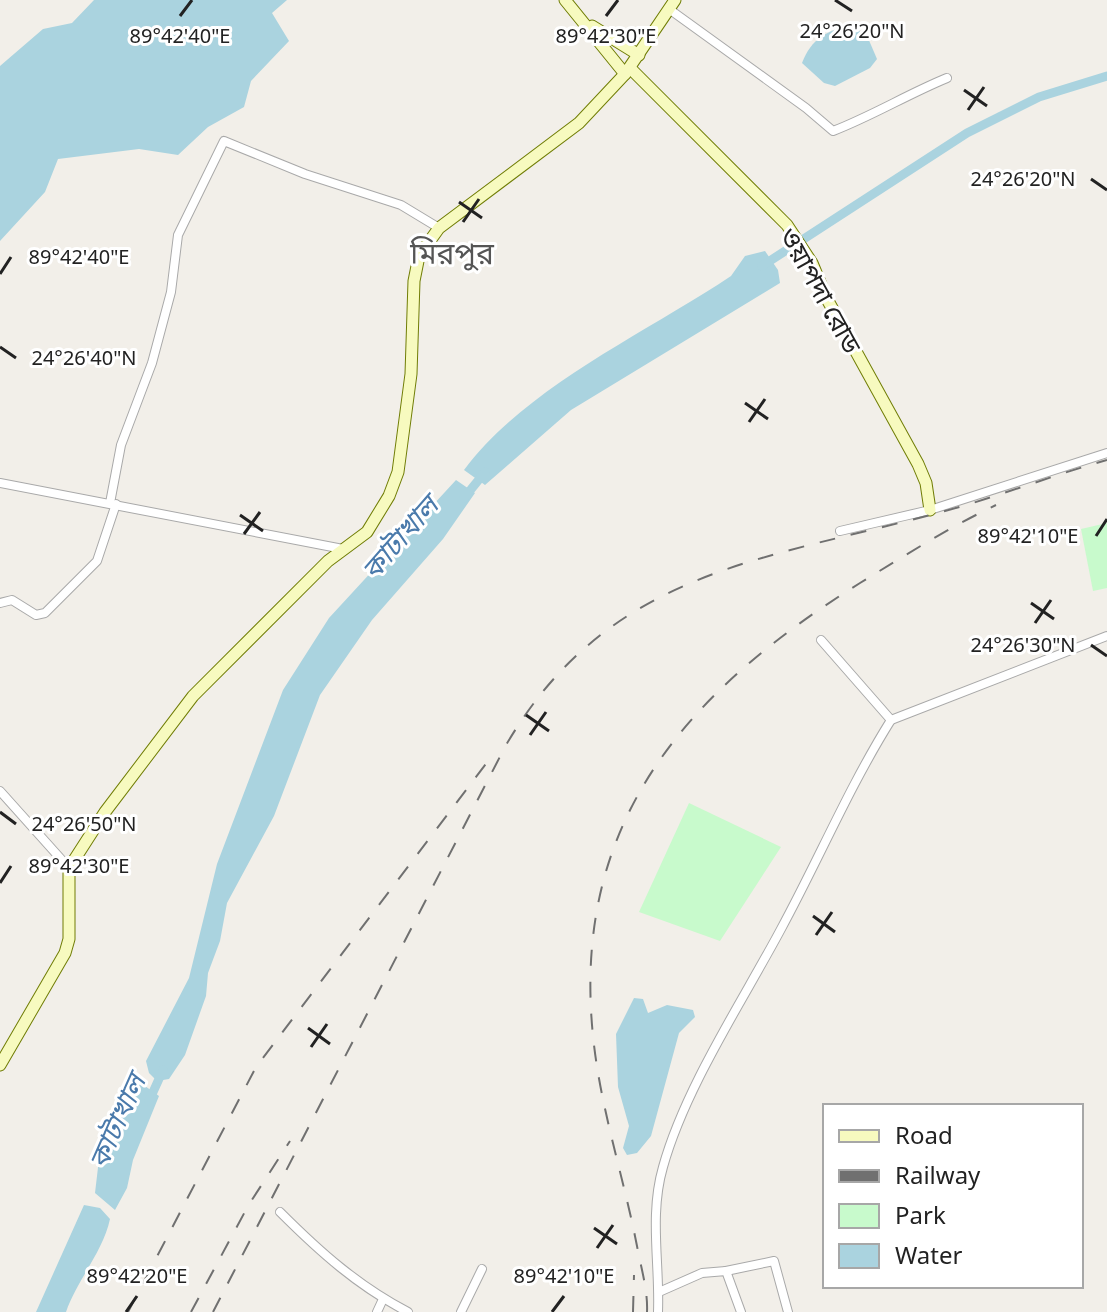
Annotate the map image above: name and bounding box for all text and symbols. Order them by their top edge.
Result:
text: 24°26'20"N [799,17,905,44]
text: 89°42'40"E [130,22,230,49]
text: 89°42'30"E [556,22,656,49]
text: 24°26'20"N [970,165,1076,192]
street label: ওয়াপদা রোড [771,220,871,360]
district label: মিরপুর [409,232,495,273]
text: 89°42'40"E [29,243,129,270]
text: 24°26'40"N [31,344,137,371]
water label: কাটাখাল [352,483,450,587]
text: 89°42'10"E [978,522,1078,549]
text: 24°26'30"N [970,631,1076,658]
text: 24°26'50"N [31,810,137,837]
text: 89°42'30"E [29,852,129,879]
water label: কাটাখাল [78,1063,156,1174]
legend [823,1104,1083,1288]
text: Road [895,1118,953,1151]
text: Railway [895,1158,981,1191]
text: Park [895,1198,946,1231]
text: Water [895,1238,963,1271]
text: 89°42'20"E [87,1262,187,1289]
text: 89°42'10"E [514,1262,614,1289]

